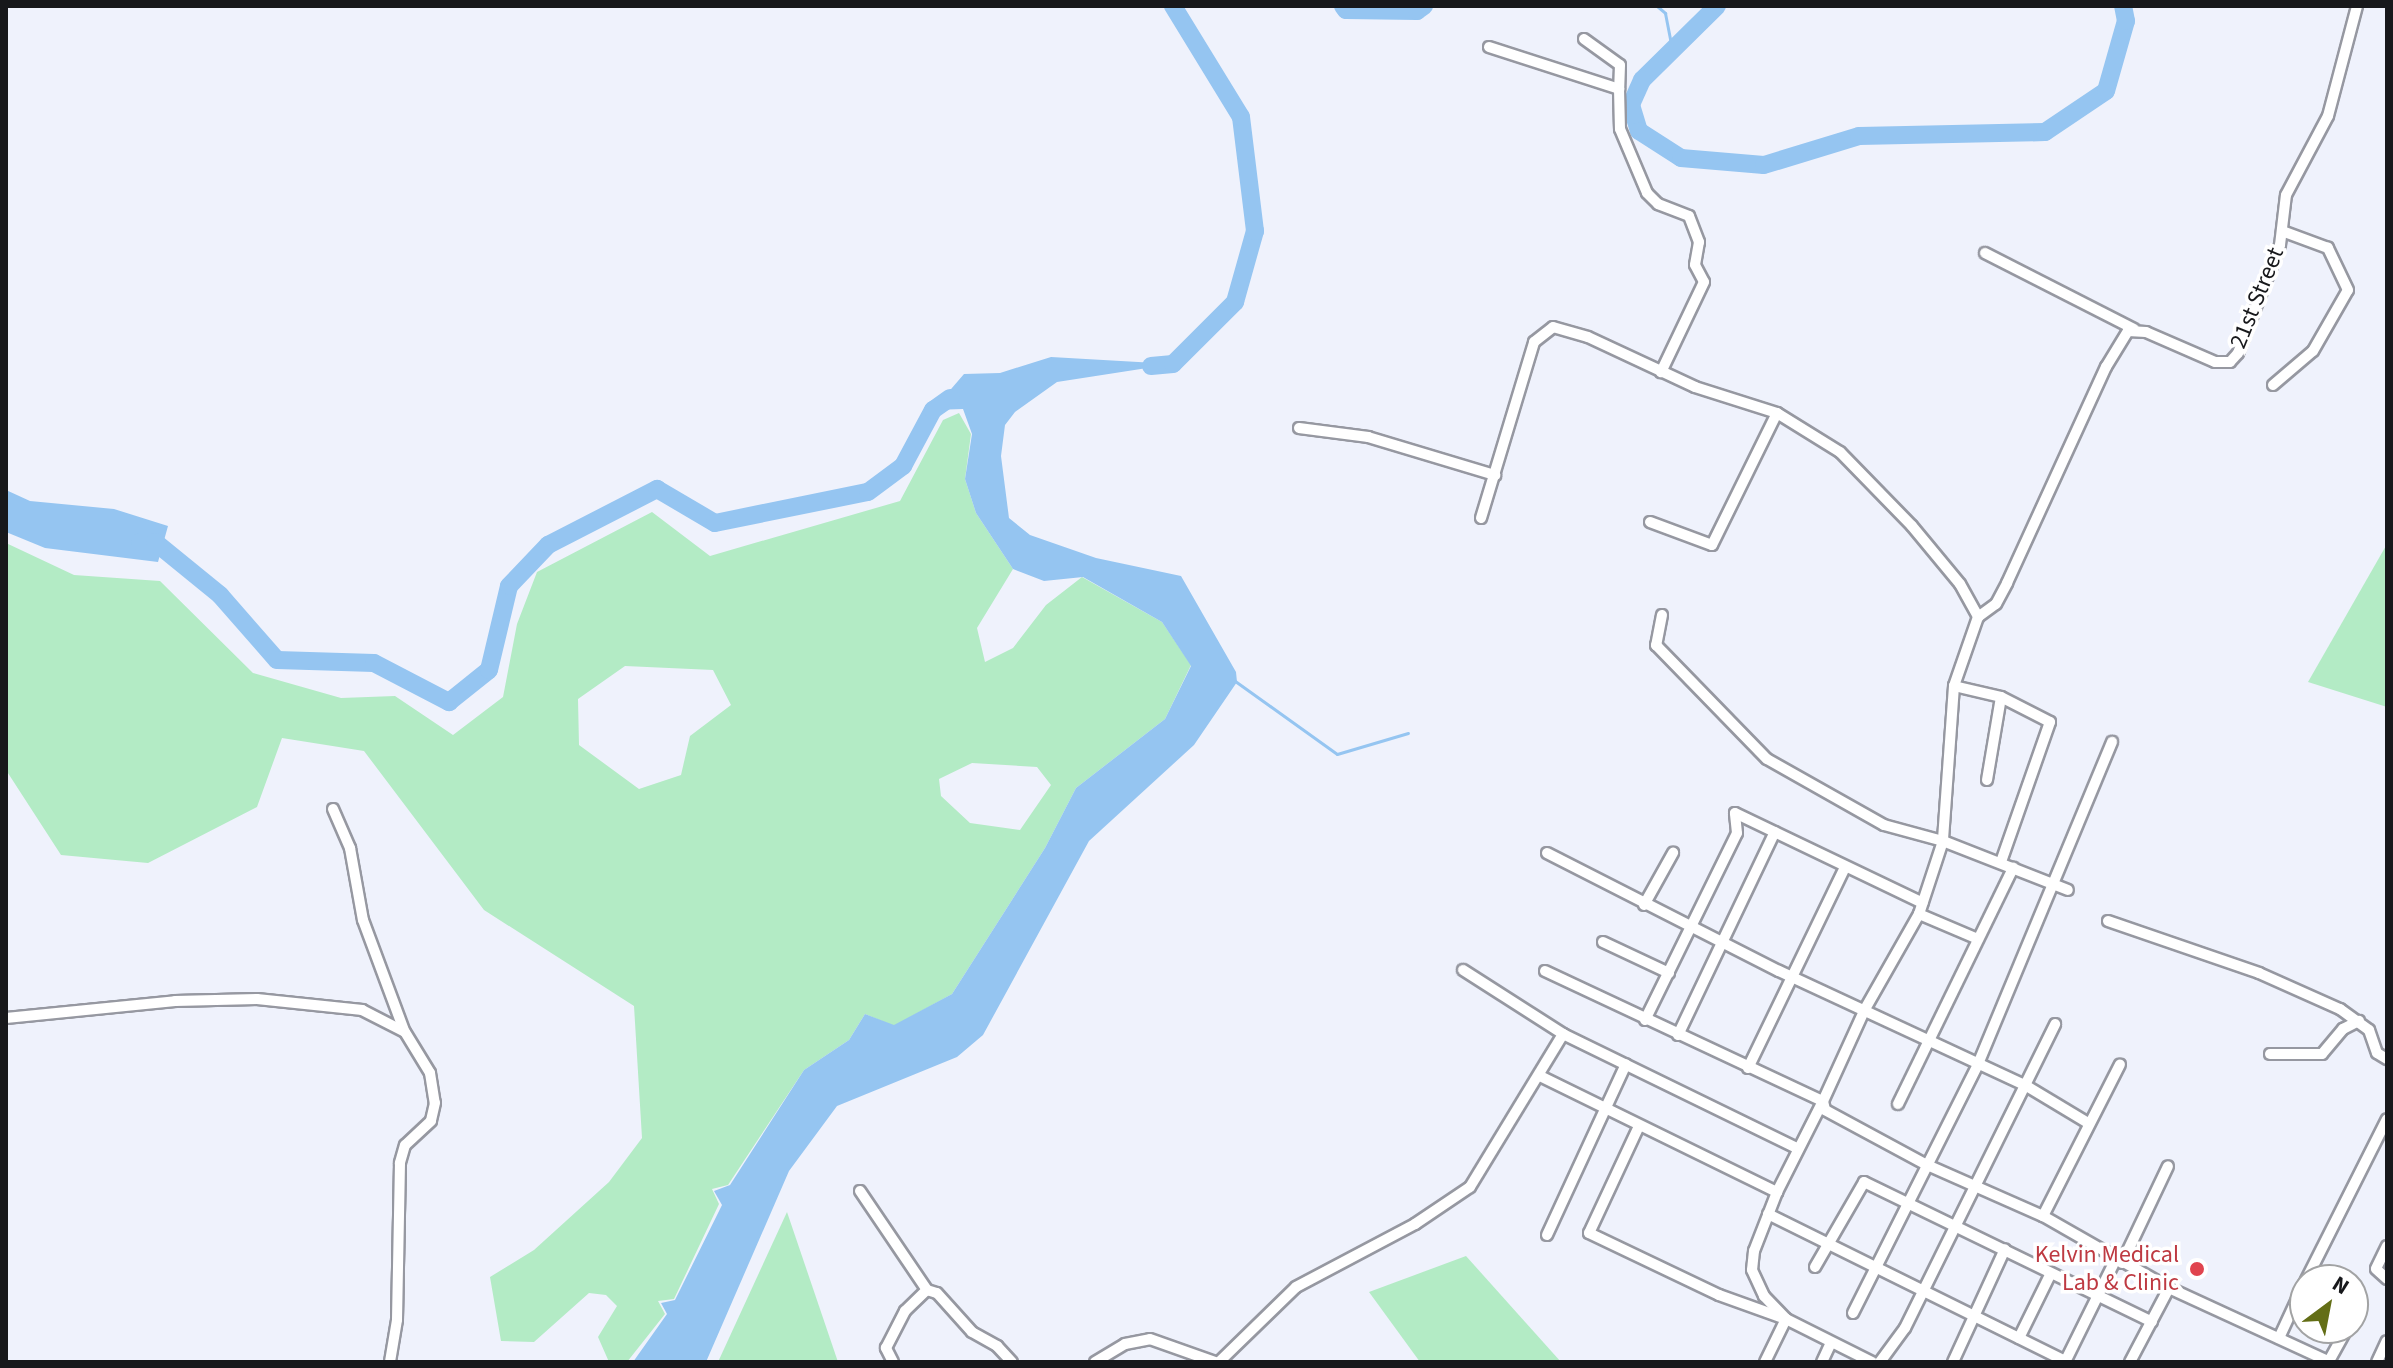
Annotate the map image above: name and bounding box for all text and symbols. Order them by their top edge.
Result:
street label: 21st Street [2224,243,2290,353]
place label: Kelvin Medical Lab & Clinic [2035,1241,2179,1297]
marker: Kelvin Medical Lab & Clinic [2186,1258,2208,1280]
north arrow [2289,1264,2369,1344]
text: N [2326,1268,2355,1303]

